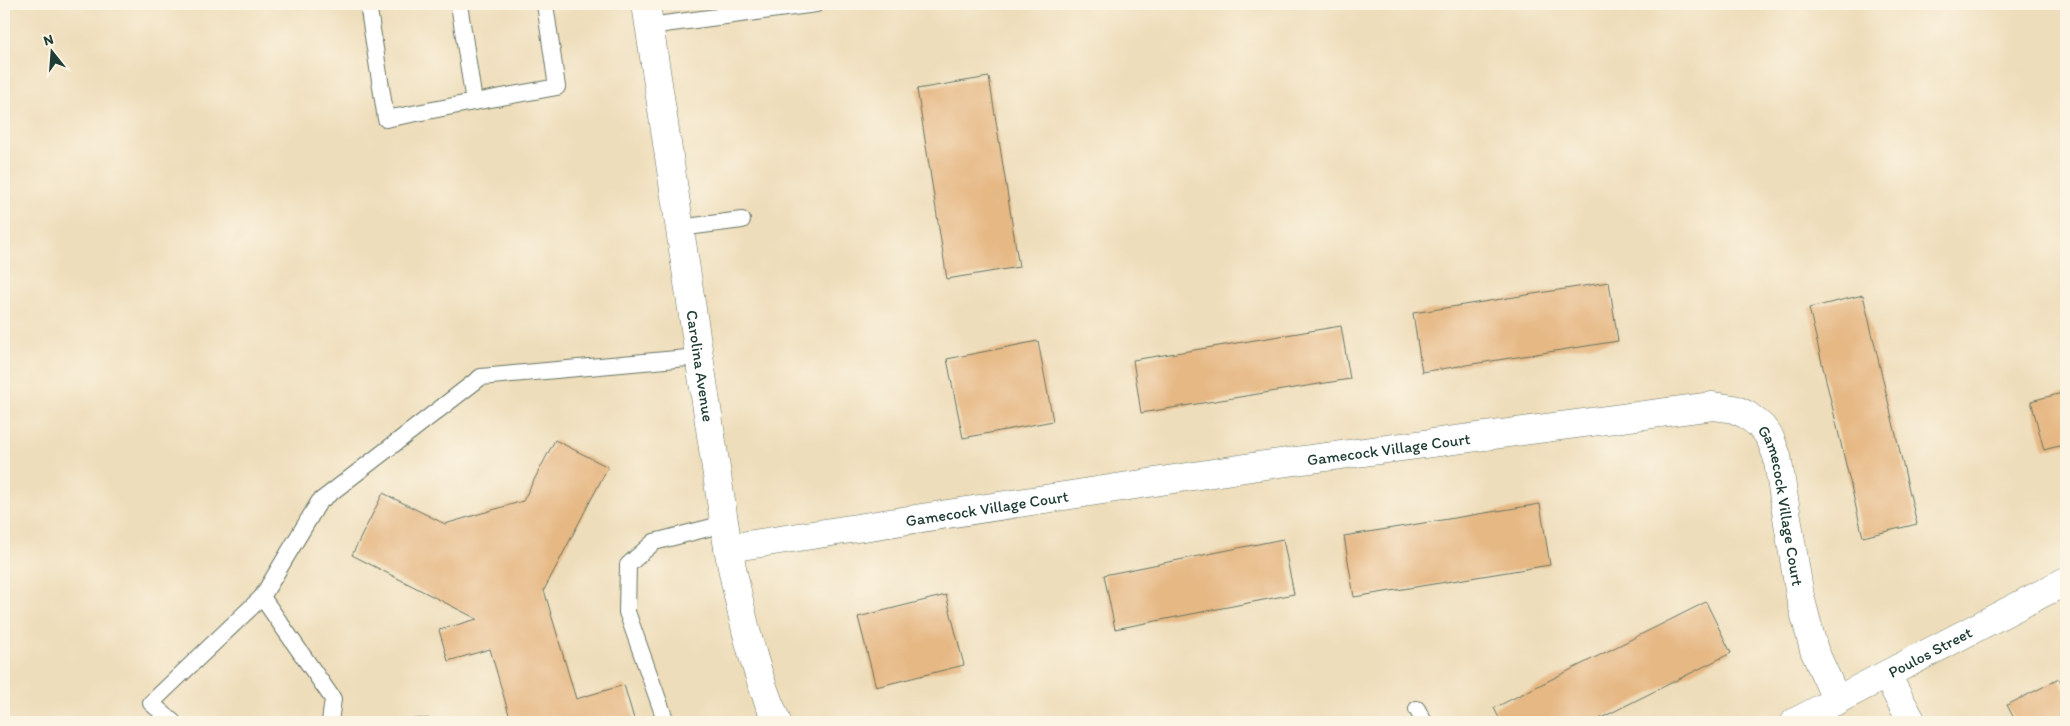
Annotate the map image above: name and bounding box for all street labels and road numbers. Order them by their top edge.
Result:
street label: Carolina Avenue [683,309,718,423]
street label: Gamecock Village Court [1754,421,1808,587]
street label: Gamecock Village Court [1306,429,1471,469]
street label: Gamecock Village Court [904,486,1070,530]
street label: Poulos Street [1885,622,1975,681]

